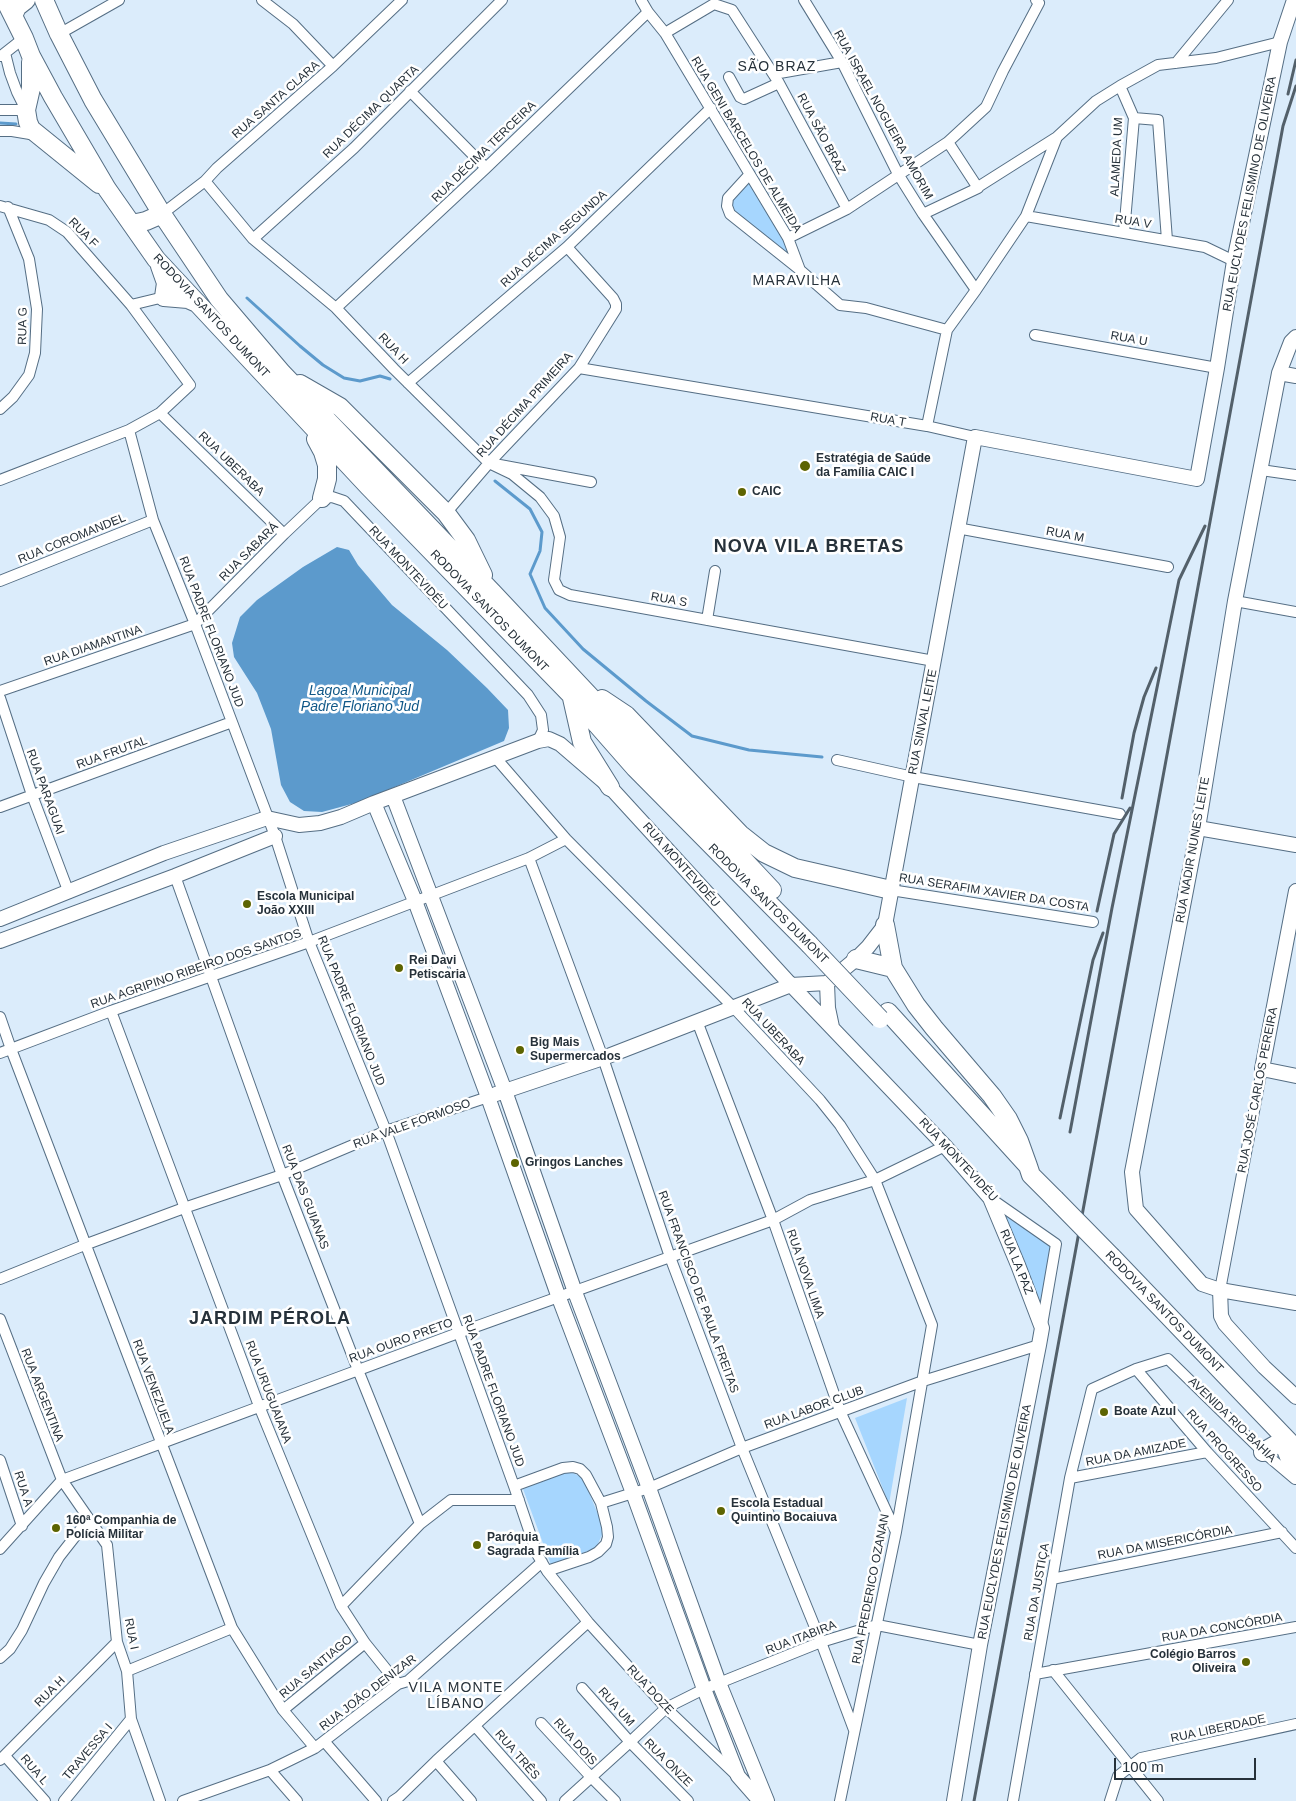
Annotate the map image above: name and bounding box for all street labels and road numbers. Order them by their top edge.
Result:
street label: RUA ISRAEL NOGUEIRA AMORIM [830,28,936,202]
street label: RUA GENI BARCELOS DE ALMEIDA [688,54,804,236]
street label: RUA SANTA CLARA [229,58,323,142]
street label: RUA DÉCIMA QUARTA [320,63,422,161]
street label: RUA EUCLYDES FELISMINO DE OLIVEIRA [1220,75,1280,313]
street label: RUA SÃO BRAZ [794,91,848,177]
street label: RUA DÉCIMA TERCEIRA [429,98,539,206]
street label: ALAMEDA UM [1108,117,1126,197]
street label: RUA DÉCIMA SEGUNDA [498,187,610,291]
street label: RUA V [1114,212,1152,232]
street label: RUA F [65,215,101,251]
street label: RODOVIA SANTOS DUMONT [150,251,272,381]
street label: RUA G [15,307,31,345]
street label: RUA U [1109,329,1149,349]
street label: RUA H [375,331,411,367]
street label: RUA DÉCIMA PRIMEIRA [474,349,576,461]
street label: RUA T [869,410,907,430]
street label: RUA UBERABA [195,429,267,499]
street label: RUA COROMANDEL [16,511,128,567]
street label: RUA SABARÁ [217,520,281,584]
street label: RUA MONTEVIDÉU [366,523,450,613]
street label: RUA M [1045,524,1085,546]
street label: RODOVIA SANTOS DUMONT [427,547,551,675]
street label: RUA PADRE FLORIANO JUD [176,555,246,709]
street label: RUA S [650,590,688,610]
street label: RUA DIAMANTINA [42,622,144,670]
street label: RUA SINVAL LEITE [906,668,940,776]
street label: RUA FRUTAL [75,734,149,772]
street label: RUA PARAGUAI [23,747,67,837]
street label: RUA NADIR NUNES LEITE [1173,776,1213,924]
street label: RUA MONTEVIDÉU [639,820,723,910]
street label: RODOVIA SANTOS DUMONT [705,841,831,967]
street label: RUA SERAFIM XAVIER DA COSTA [898,871,1090,915]
street label: RUA AGRIPINO RIBEIRO DOS SANTOS [89,926,303,1012]
street label: RUA PADRE FLORIANO JUD [314,934,388,1088]
street label: RUA UBERABA [738,996,808,1068]
street label: RUA JOSÉ CARLOS PEREIRA [1235,1006,1281,1174]
street label: RUA VALE FORMOSO [351,1096,473,1152]
street label: RUA MONTEVIDÉU [916,1115,1000,1205]
street label: RUA DAS GUIANAS [278,1143,332,1251]
street label: RUA FRANCISCO DE PAULA FREITAS [655,1189,741,1395]
street label: RUA LA PAZ [996,1227,1036,1297]
street label: RUA NOVA LIMA [783,1228,827,1320]
street label: RODOVIA SANTOS DUMONT [1102,1248,1226,1376]
street label: RUA PADRE FLORIANO JUD [459,1313,527,1469]
street label: RUA OURO PRETO [347,1316,455,1366]
street label: RUA VENEZUELA [129,1338,177,1436]
street label: RUA URUGUAIANA [242,1339,294,1445]
street label: RUA ARGENTINA [18,1346,66,1444]
street label: AVENIDA RIO-BAHIA [1185,1374,1279,1466]
street label: RUA LABOR CLUB [762,1383,866,1433]
street label: RUA EUCLYDES FELISMINO DE OLIVEIRA [975,1403,1035,1641]
street label: RUA PROGRESSO [1183,1407,1265,1495]
street label: RUA DA AMIZADE [1085,1436,1187,1470]
street label: RUA A [10,1469,36,1509]
street label: RUA FREDERICO OZANAN [849,1513,893,1665]
street label: RUA DA MISERICÓRDIA [1097,1523,1233,1563]
street label: RUA DA JUSTIÇA [1021,1542,1053,1642]
street label: RUA DA CONCÓRDIA [1161,1610,1283,1646]
street label: RUA I [121,1617,141,1651]
street label: RUA ITABIRA [764,1618,838,1658]
street label: RUA SANTIAGO [277,1632,355,1702]
street label: RUA JOÃO DENIZAR [317,1652,419,1734]
street label: RUA DOZE [624,1662,676,1718]
street label: RUA H [32,1674,68,1710]
street label: RUA UM [595,1685,637,1729]
street label: RUA LIBERDADE [1169,1712,1267,1746]
street label: RUA DOIS [550,1716,600,1768]
street label: TRAVESSA I [60,1721,116,1783]
street label: RUA TRÊS [492,1727,542,1783]
street label: RUA ONZE [641,1736,695,1790]
street label: RUA L [17,1752,51,1788]

